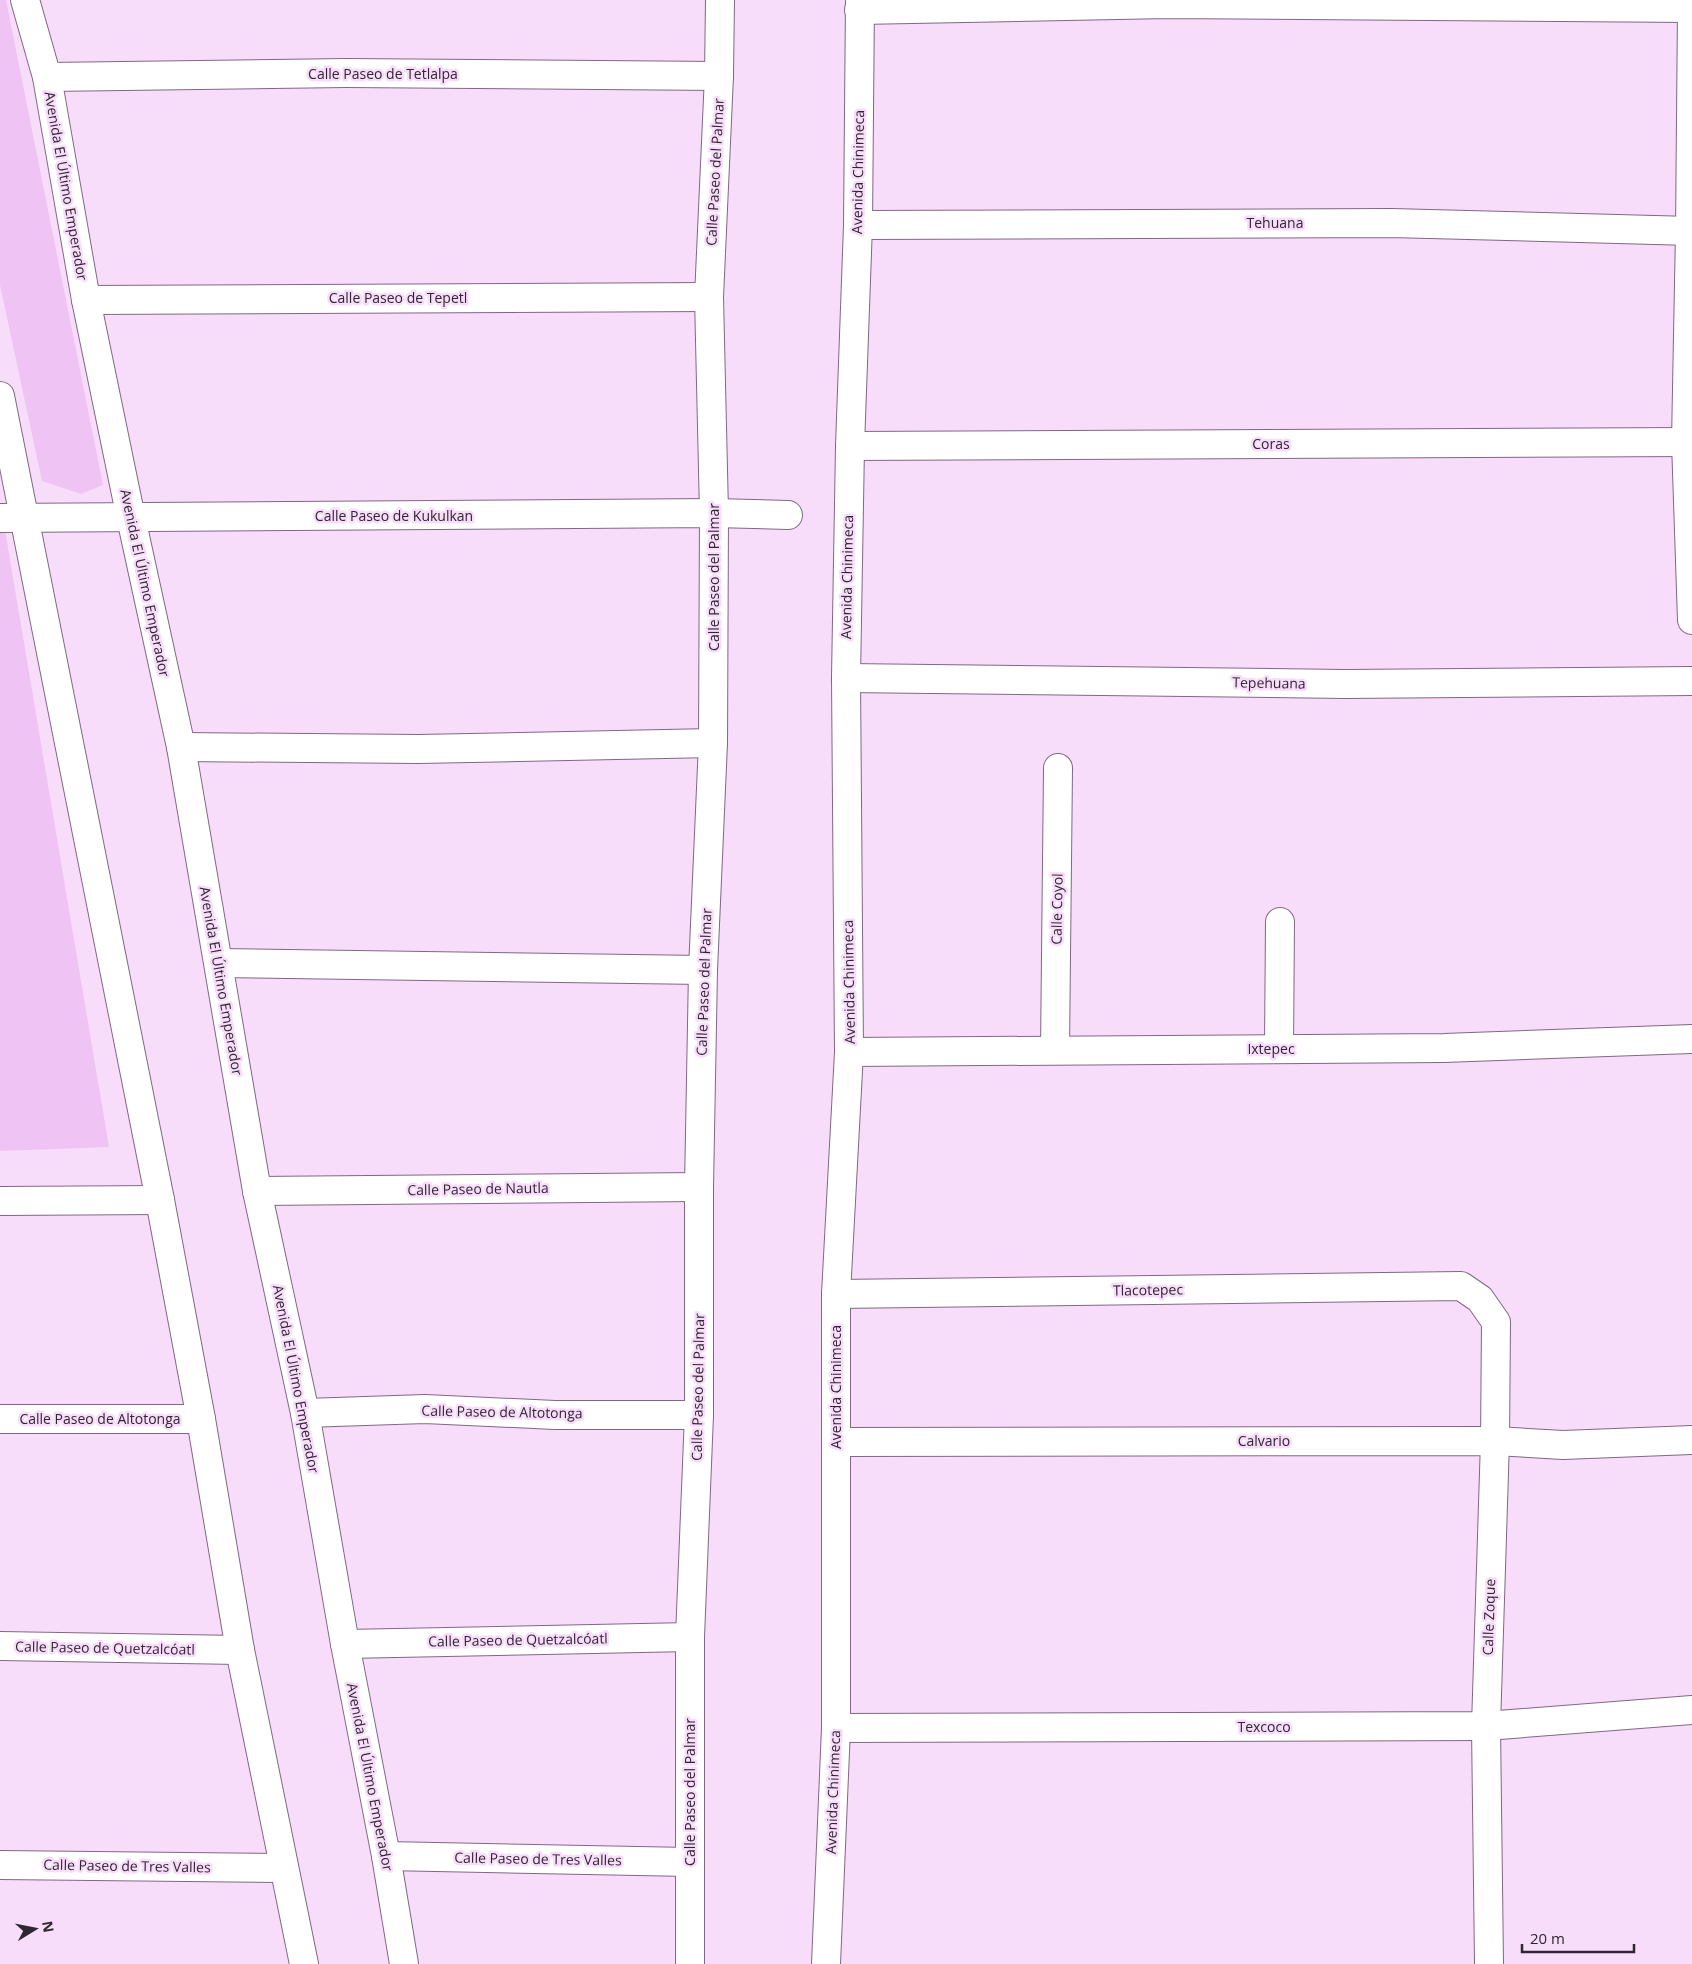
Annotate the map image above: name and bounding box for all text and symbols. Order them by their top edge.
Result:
street label: Calle Paseo de Tetlalpa [308,64,458,83]
street label: Avenida El Último Emperador [41,90,93,282]
street label: Calle Paseo del Palmar [701,97,728,246]
street label: Avenida Chinimeca [847,110,868,234]
street label: Tehuana [1247,213,1303,232]
street label: Calle Paseo de Tepetl [329,288,467,307]
street label: Coras [1252,434,1290,453]
street label: Avenida El Último Emperador [116,487,175,679]
street label: Calle Paseo del Palmar [704,503,723,651]
street label: Calle Paseo de Kukulkan [315,506,473,525]
street label: Avenida Chinimeca [836,515,857,639]
street label: Tepehuana [1232,672,1306,693]
street label: Calle Coyol [1046,873,1067,945]
street label: Avenida El Último Emperador [196,885,248,1077]
street label: Calle Paseo del Palmar [691,908,716,1056]
street label: Avenida Chinimeca [838,920,859,1044]
street label: Ixtepec [1247,1039,1295,1058]
street label: Calle Paseo de Nautla [407,1178,549,1199]
street label: Tlacotepec [1113,1279,1184,1300]
street label: Avenida El Último Emperador [269,1283,324,1475]
street label: Calle Paseo del Palmar [687,1313,708,1461]
street label: Avenida Chinimeca [826,1325,845,1449]
street label: Calle Paseo de Altotonga [421,1401,583,1422]
street label: Calle Paseo de Altotonga [19,1409,181,1428]
street label: Calvario [1238,1431,1290,1450]
street label: Calle Zoque [1478,1578,1499,1656]
street label: Calle Paseo de Quetzalcóatl [428,1628,608,1651]
street label: Calle Paseo de Quetzalcóatl [15,1636,195,1659]
street label: Avenida El Último Emperador [343,1681,398,1873]
street label: Texcoco [1237,1717,1291,1736]
street label: Calle Paseo del Palmar [680,1718,699,1866]
street label: Avenida Chinimeca [821,1730,844,1854]
street label: Calle Paseo de Tres Valles [454,1848,622,1869]
street label: Calle Paseo de Tres Valles [43,1855,211,1876]
north arrow [10,1904,60,1954]
text: N [38,1919,59,1934]
scale bar [1522,1922,1634,1954]
text: 20 m [1530,1928,1565,1948]

